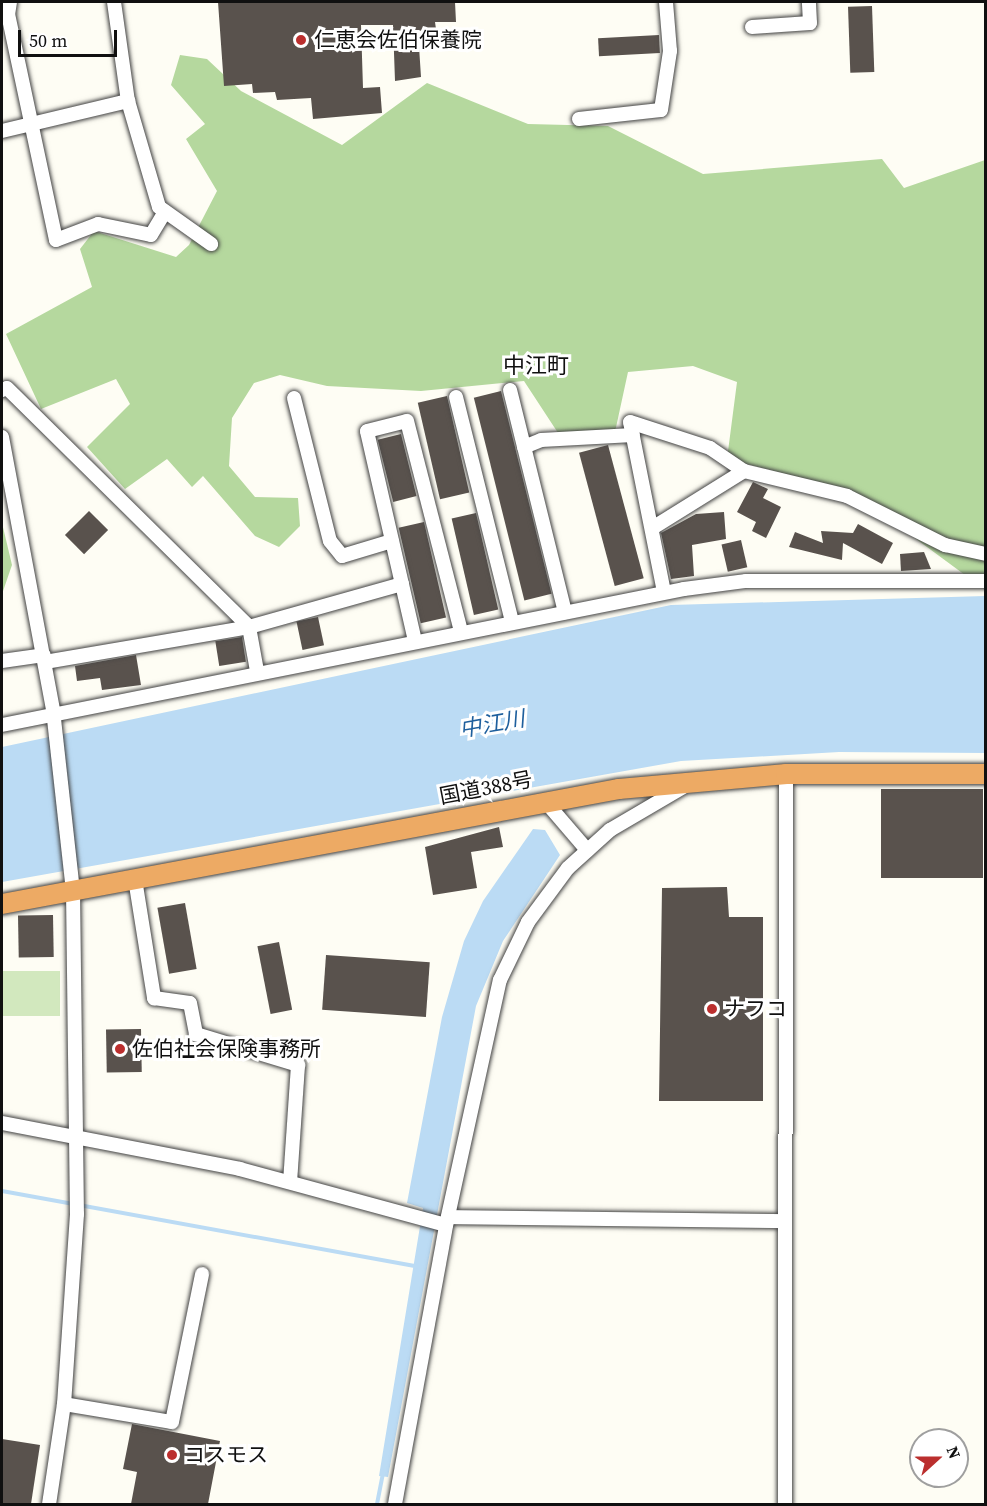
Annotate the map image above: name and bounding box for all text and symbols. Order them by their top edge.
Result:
scale bar [21,18,120,56]
place label: 仁恵会佐伯保養院 [314,27,482,53]
text: 50 m [29,28,67,53]
marker: 仁恵会佐伯保養院 [292,31,310,49]
district label: 中江町 [503,353,569,379]
water label: 中江川 [457,705,527,743]
street label: 国道388号 [437,767,535,809]
place label: ナフコ [724,996,787,1022]
marker: ナフコ [705,1002,719,1016]
place label: 佐伯社会保険事務所 [132,1036,321,1062]
marker: 佐伯社会保険事務所 [113,1042,127,1056]
north arrow [909,1428,969,1488]
place label: コスモス [184,1442,268,1468]
text: N [942,1443,966,1462]
marker: コスモス [165,1448,179,1462]

